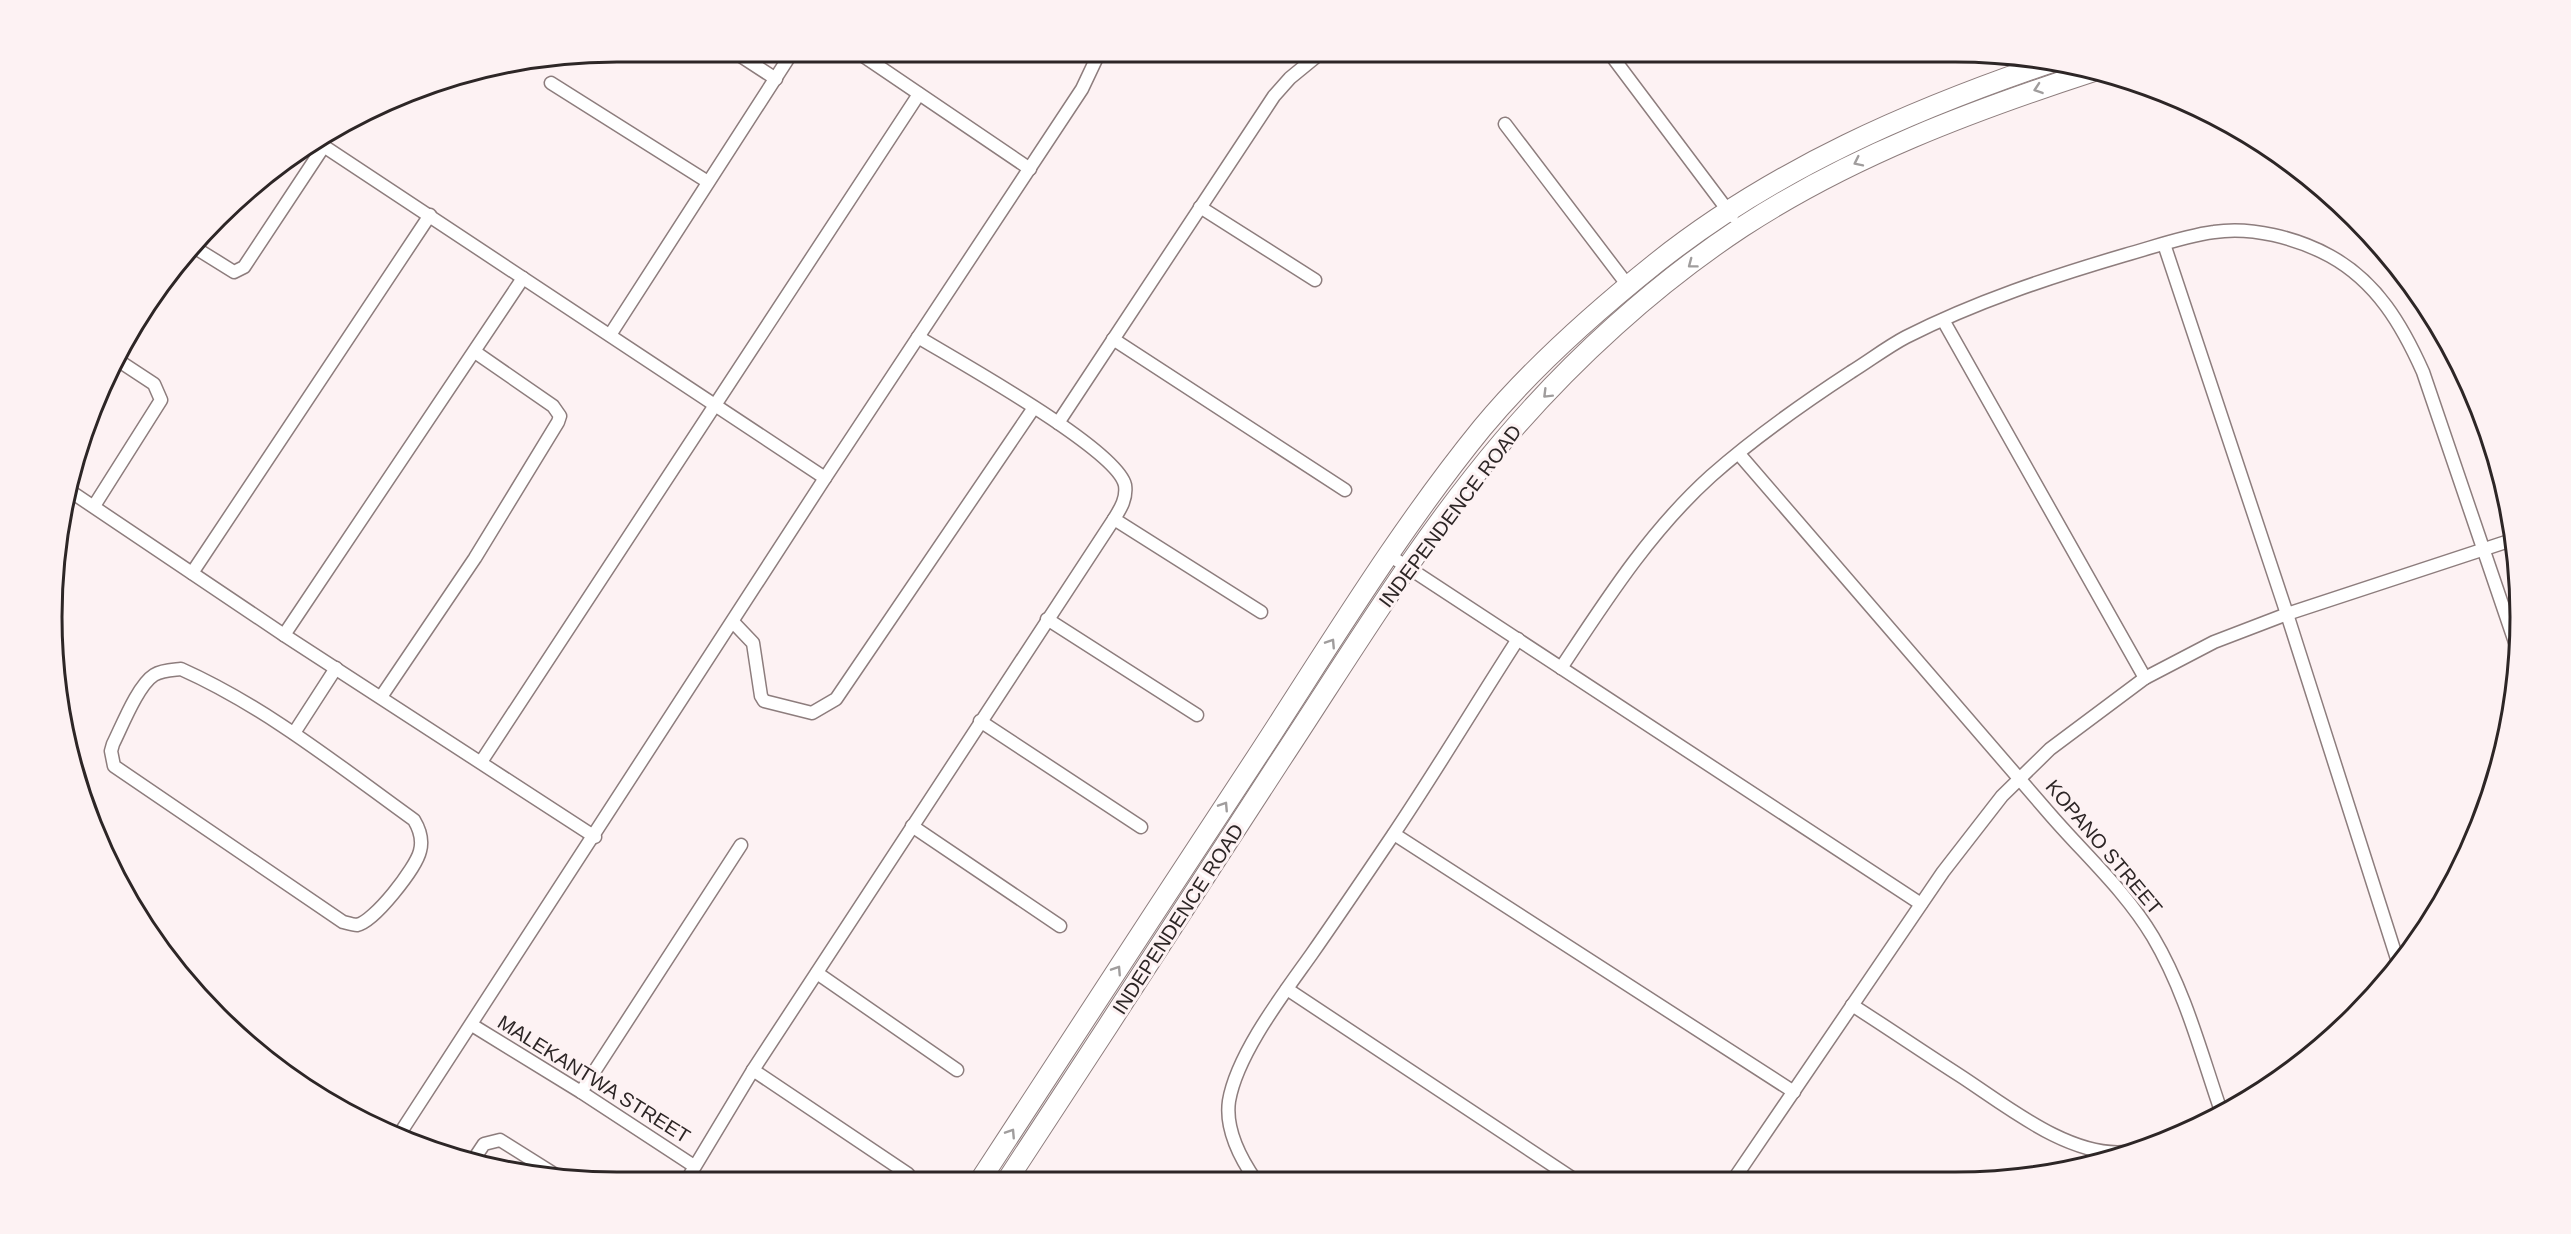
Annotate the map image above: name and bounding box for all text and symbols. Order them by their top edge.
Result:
one-way arrow [2033,82,2044,95]
one-way arrow [1853,155,1864,166]
one-way arrow [1687,257,1698,268]
one-way arrow [1543,386,1554,397]
street label: INDEPENDENCE ROAD [1374,421,1526,611]
one-way arrow [1324,639,1335,650]
street label: KOPANO STREET [2041,775,2167,919]
one-way arrow [1217,802,1228,813]
street label: INDEPENDENCE ROAD [1108,820,1248,1018]
one-way arrow [1110,965,1121,976]
street label: MALEKANTWA STREET [494,1011,694,1147]
one-way arrow [1003,1129,1015,1139]

